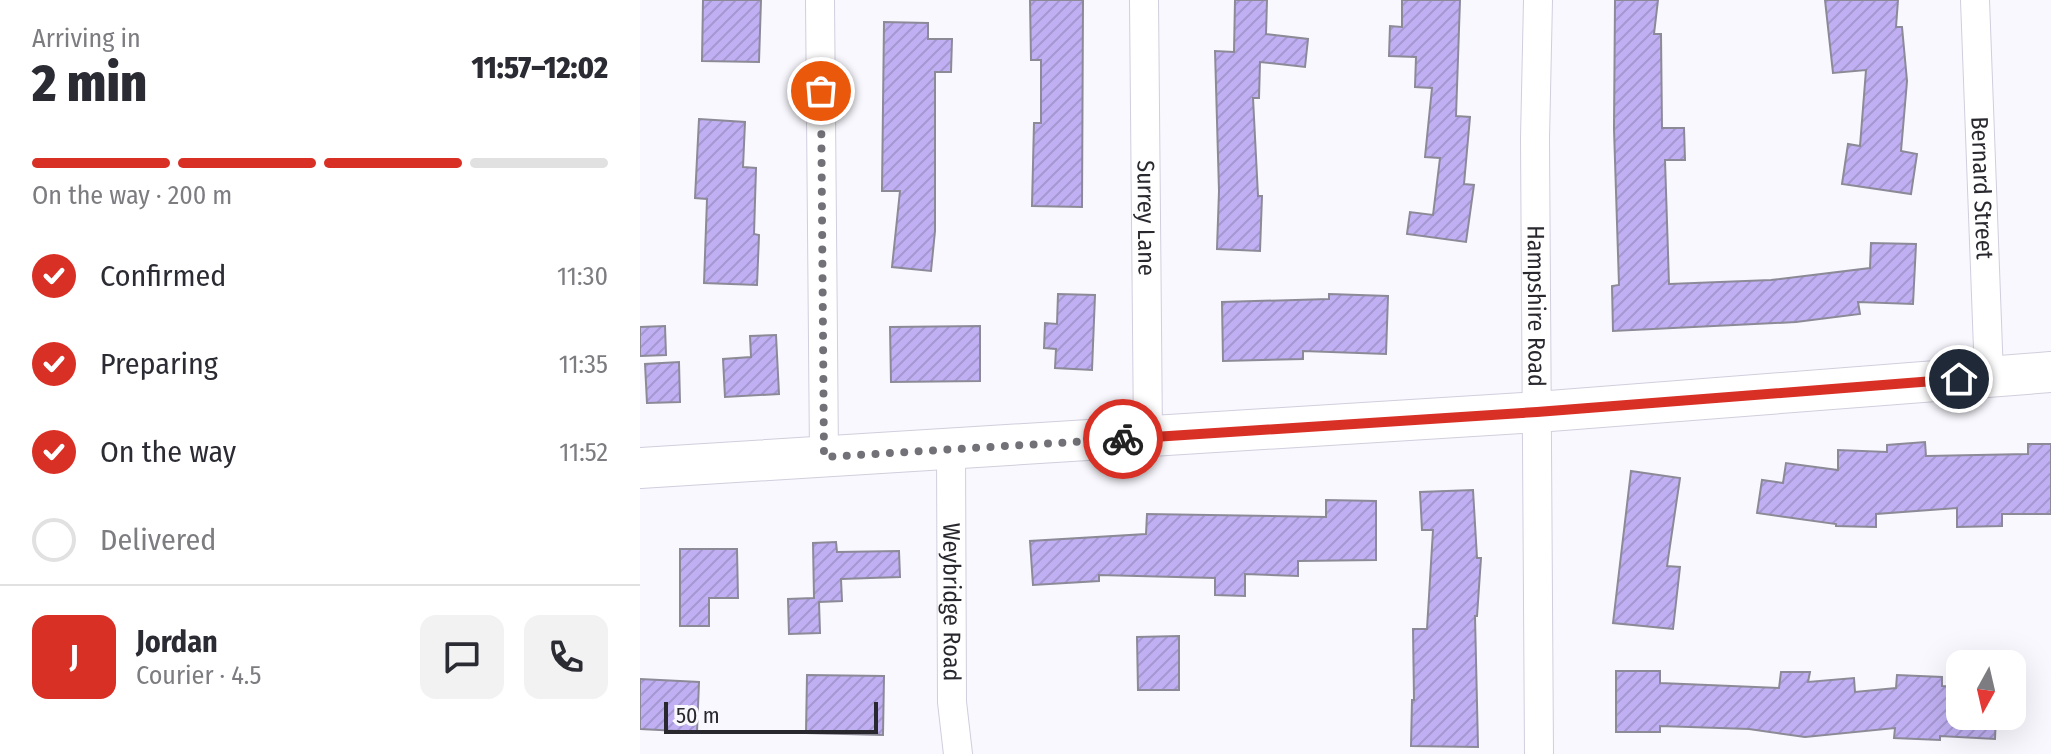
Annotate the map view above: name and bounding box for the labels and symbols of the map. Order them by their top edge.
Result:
pin [787,57,855,125]
street label: Bernard Street [1965,116,1999,260]
street label: Surrey Lane [1131,160,1161,276]
street label: Hampshire Road [1522,225,1551,387]
pin [1925,345,1993,413]
courier [1083,399,1163,479]
street label: Weybridge Road [937,523,966,681]
north arrow [1946,650,2026,730]
scale bar [664,698,878,734]

